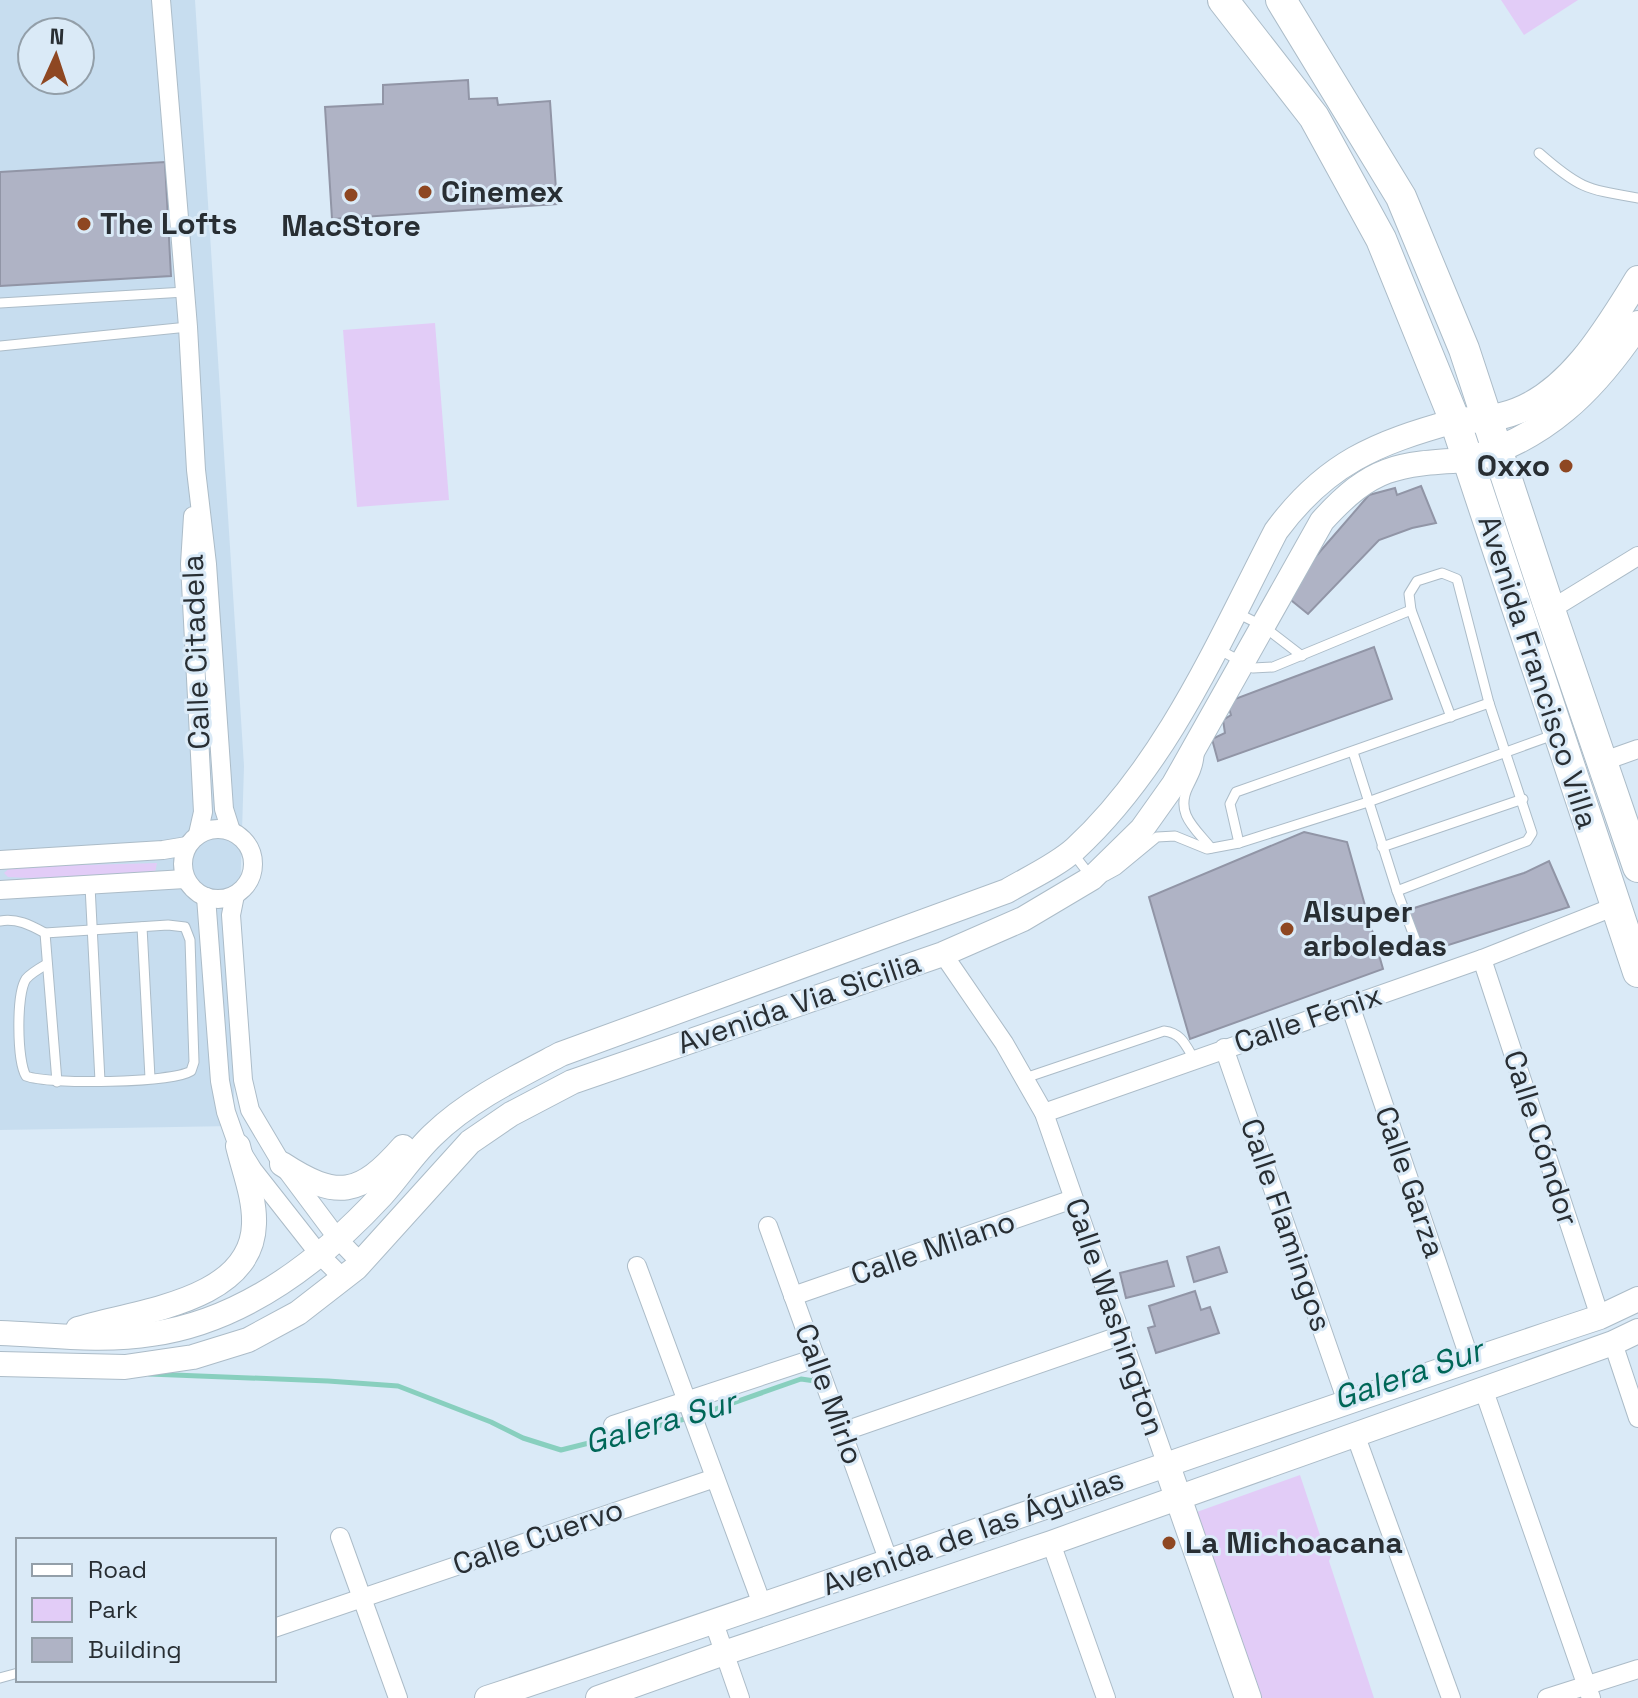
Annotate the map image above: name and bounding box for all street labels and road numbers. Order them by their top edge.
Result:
street label: Avenida Francisco Villa [1469,510,1608,833]
street label: Calle Citadela [173,554,218,750]
street label: Avenida Via Sicilia [672,943,926,1062]
street label: Calle Fénix [1229,975,1387,1062]
street label: Calle Cóndor [1495,1045,1588,1230]
street label: Calle Garza [1366,1101,1455,1263]
street label: Calle Flamingos [1232,1113,1341,1336]
street label: Calle Washington [1057,1193,1174,1441]
street label: Calle Milano [845,1201,1020,1294]
street label: Calle Mirlo [786,1318,873,1470]
street label: Avenida de las Águilas [817,1459,1129,1604]
street label: Calle Cuervo [448,1489,628,1584]

